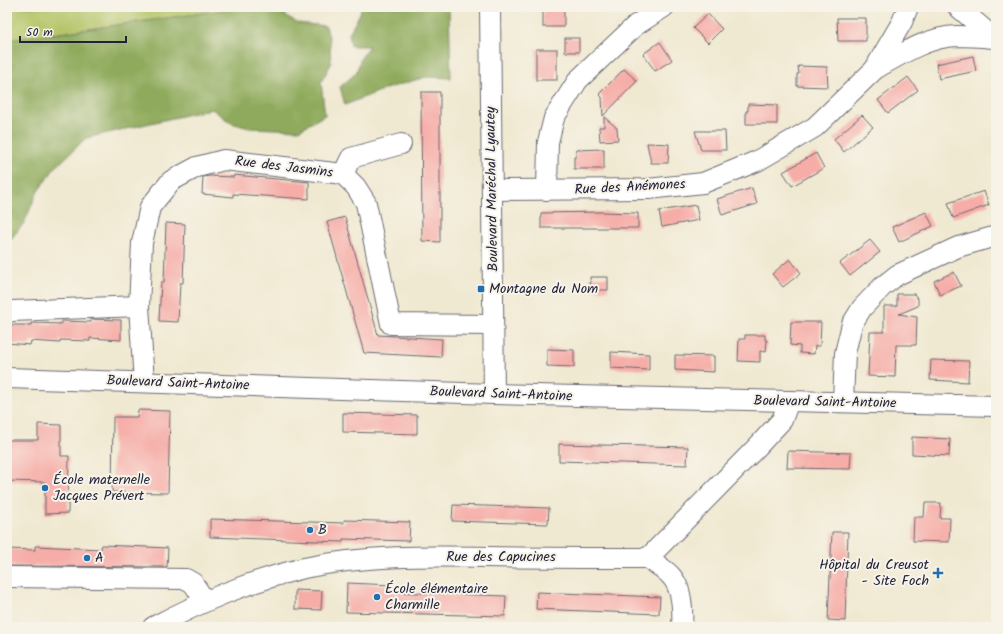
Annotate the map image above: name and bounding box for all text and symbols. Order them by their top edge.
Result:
scale bar [20,18,126,44]
text: 50 m [26,23,53,42]
street label: Boulevard Maréchal Lyautey [480,106,504,272]
street label: Rue des Jasmins [234,150,334,184]
street label: Rue des Anémones [574,173,686,201]
place label: Montagne du Nom [489,278,598,300]
marker: Montagne du Nom [476,284,486,294]
street label: Boulevard Saint-Antoine [106,370,250,397]
street label: Boulevard Saint-Antoine [429,381,573,408]
street label: Boulevard Saint-Antoine [753,390,897,414]
place label: École maternelle Jacques Prévert [53,469,151,507]
marker: École maternelle Jacques Prévert [40,483,50,493]
place label: B [318,519,327,541]
marker: B [305,525,315,535]
street label: Rue des Capucines [446,546,556,568]
place label: A [95,547,104,569]
marker: A [82,553,92,563]
place label: Hôpital du Creusot - Site Foch [819,554,930,592]
marker: Hôpital du Creusot - Site Foch [932,567,944,579]
place label: École élémentaire Charmille [385,578,489,616]
marker: École élémentaire Charmille [372,592,382,602]

